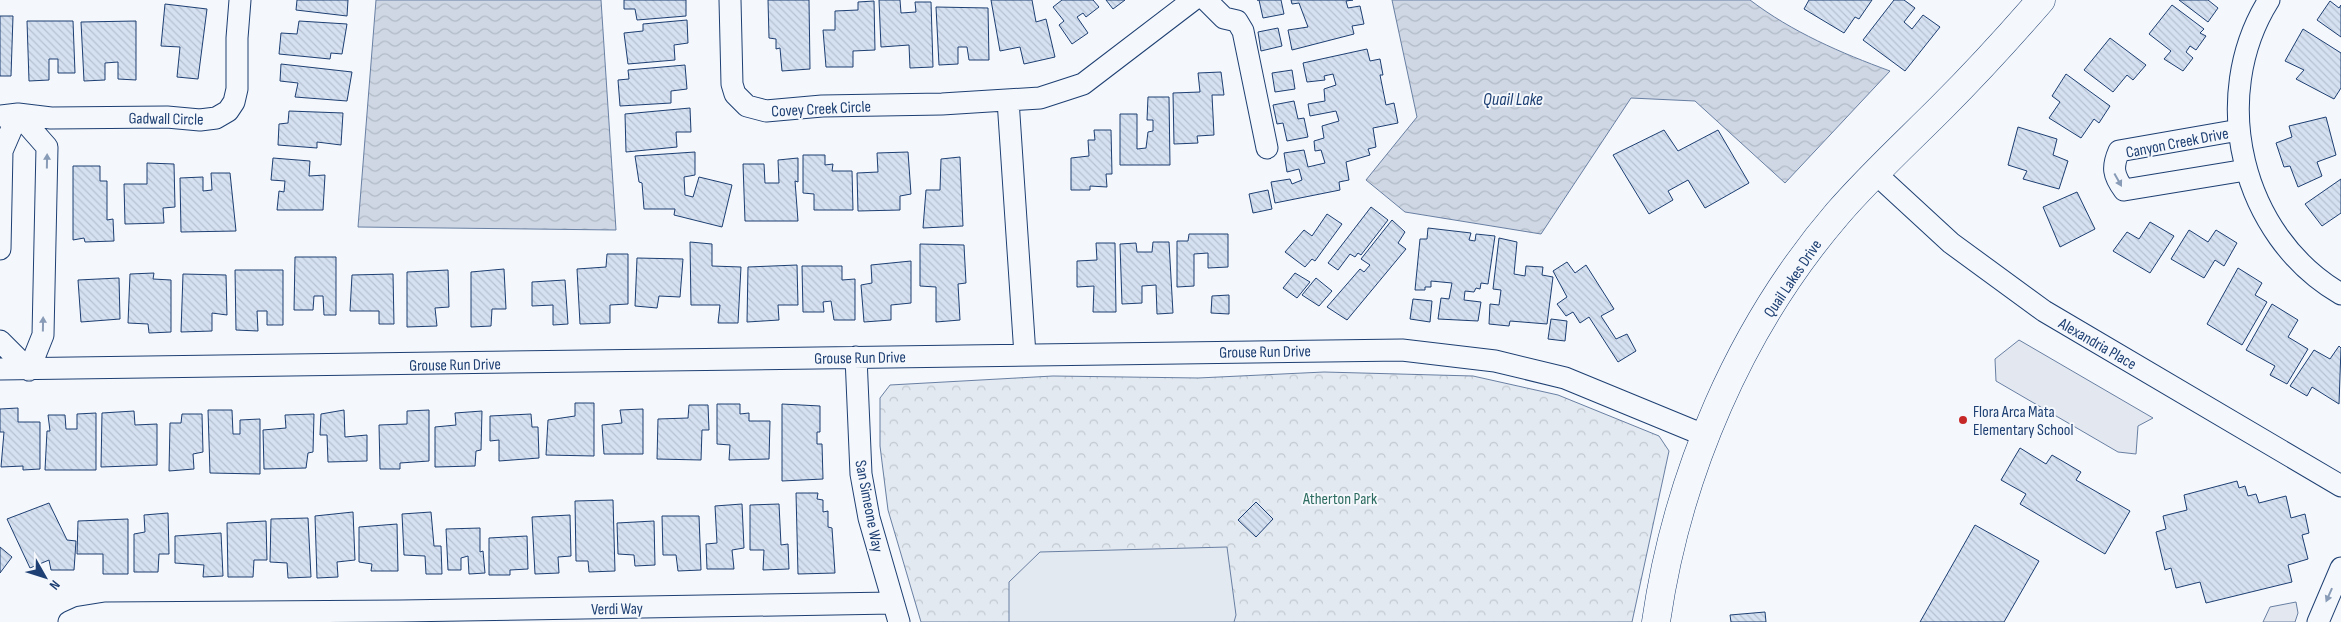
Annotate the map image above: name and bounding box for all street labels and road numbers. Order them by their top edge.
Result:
street label: Covey Creek Circle [771,97,871,122]
street label: Gadwall Circle [128,109,204,130]
street label: Canyon Creek Drive [2124,124,2230,163]
street label: Quail Lakes Drive [1760,236,1826,321]
street label: Alexandria Place [2054,314,2140,374]
street label: Grouse Run Drive [1219,342,1311,363]
street label: Grouse Run Drive [814,348,906,369]
street label: Grouse Run Drive [409,355,501,376]
street label: San Simeone Way [850,459,887,554]
street label: Verdi Way [591,600,643,619]

